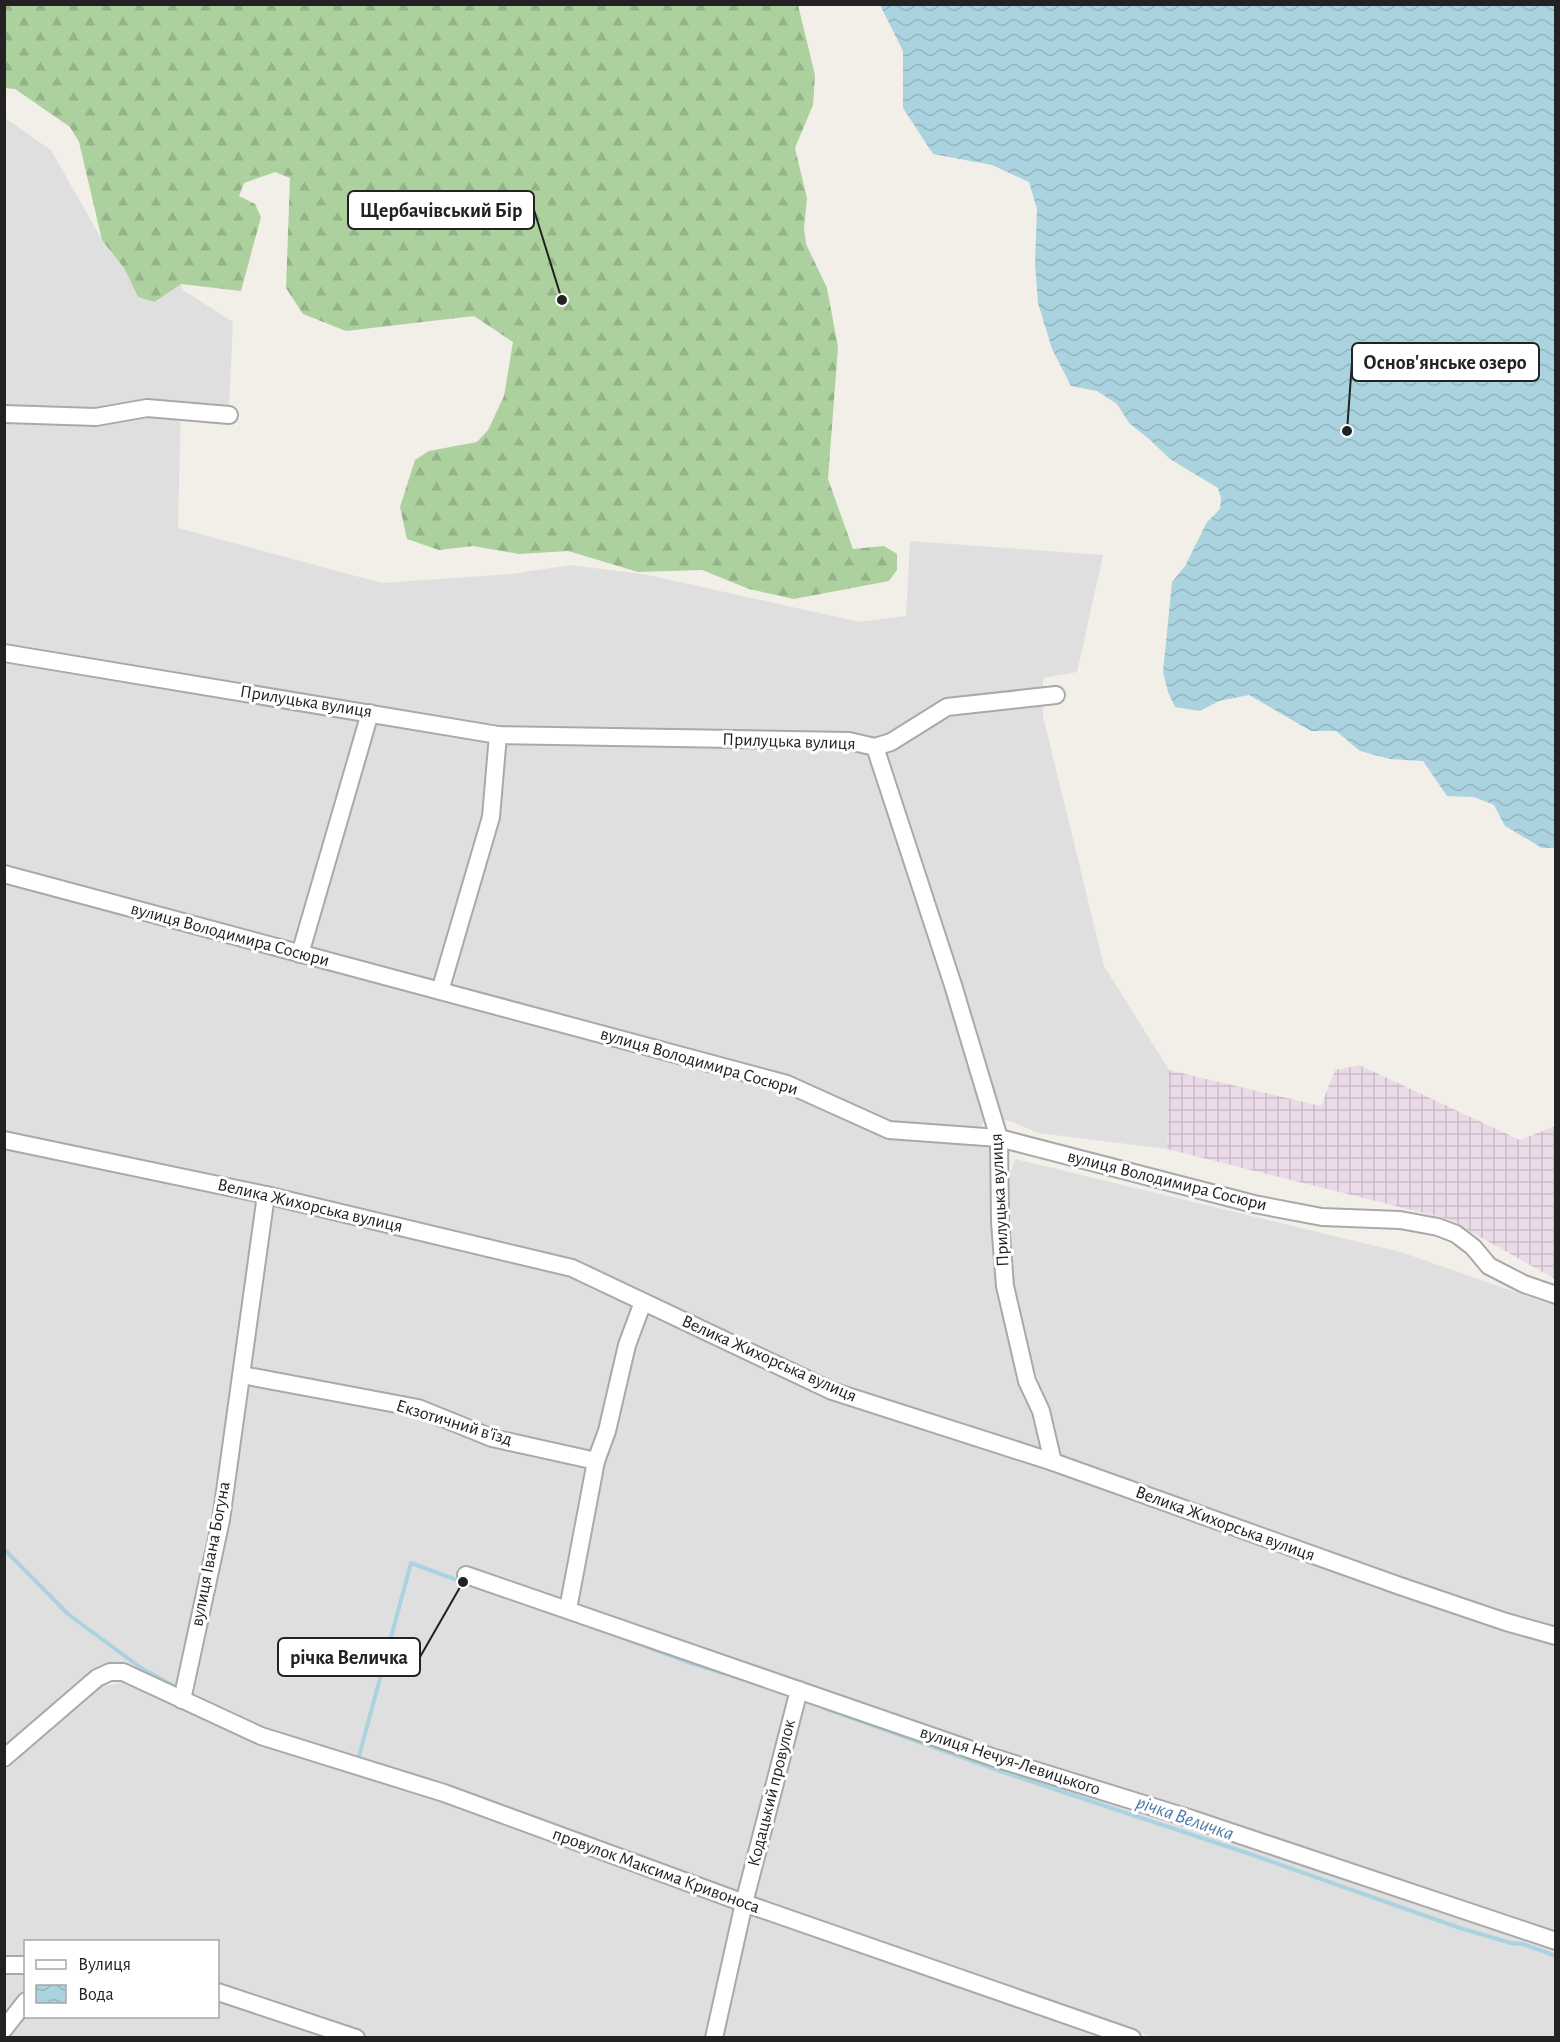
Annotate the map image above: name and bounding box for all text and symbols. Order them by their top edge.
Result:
callout: Щербачівський Бір [348,191,534,229]
text: Щербачівський Бір [360,201,522,221]
callout: Основ'янське озеро [1352,343,1539,381]
text: Основ'янське озеро [1363,353,1527,373]
street label: Прилуцька вулиця [239,683,373,721]
street label: Прилуцька вулиця [722,731,856,753]
street label: вулиця Володимира Сосюри [129,900,331,970]
street label: вулиця Володимира Сосюри [598,1025,800,1099]
street label: Прилуцька вулиця [988,1133,1012,1267]
street label: вулиця Володимира Сосюри [1065,1147,1269,1215]
street label: Велика Жихорська вулиця [216,1176,404,1236]
street label: Велика Жихорська вулиця [679,1312,859,1406]
street label: Екзотичний в'їзд [394,1397,514,1449]
street label: вулиця Івана Богуна [188,1480,234,1628]
street label: Велика Жихорська вулиця [1133,1483,1317,1565]
callout: річка Величка [278,1638,420,1676]
text: річка Величка [290,1648,408,1668]
street label: Кодацький провулок [745,1717,799,1868]
street label: вулиця Нечуя-Левицького [918,1723,1102,1799]
water label: річка Величка [1134,1792,1236,1844]
street label: провулок Максима Кривоноса [550,1825,762,1917]
legend [24,1940,219,2018]
text: Вулиця [78,1956,131,1974]
text: Вода [78,1986,114,2004]

